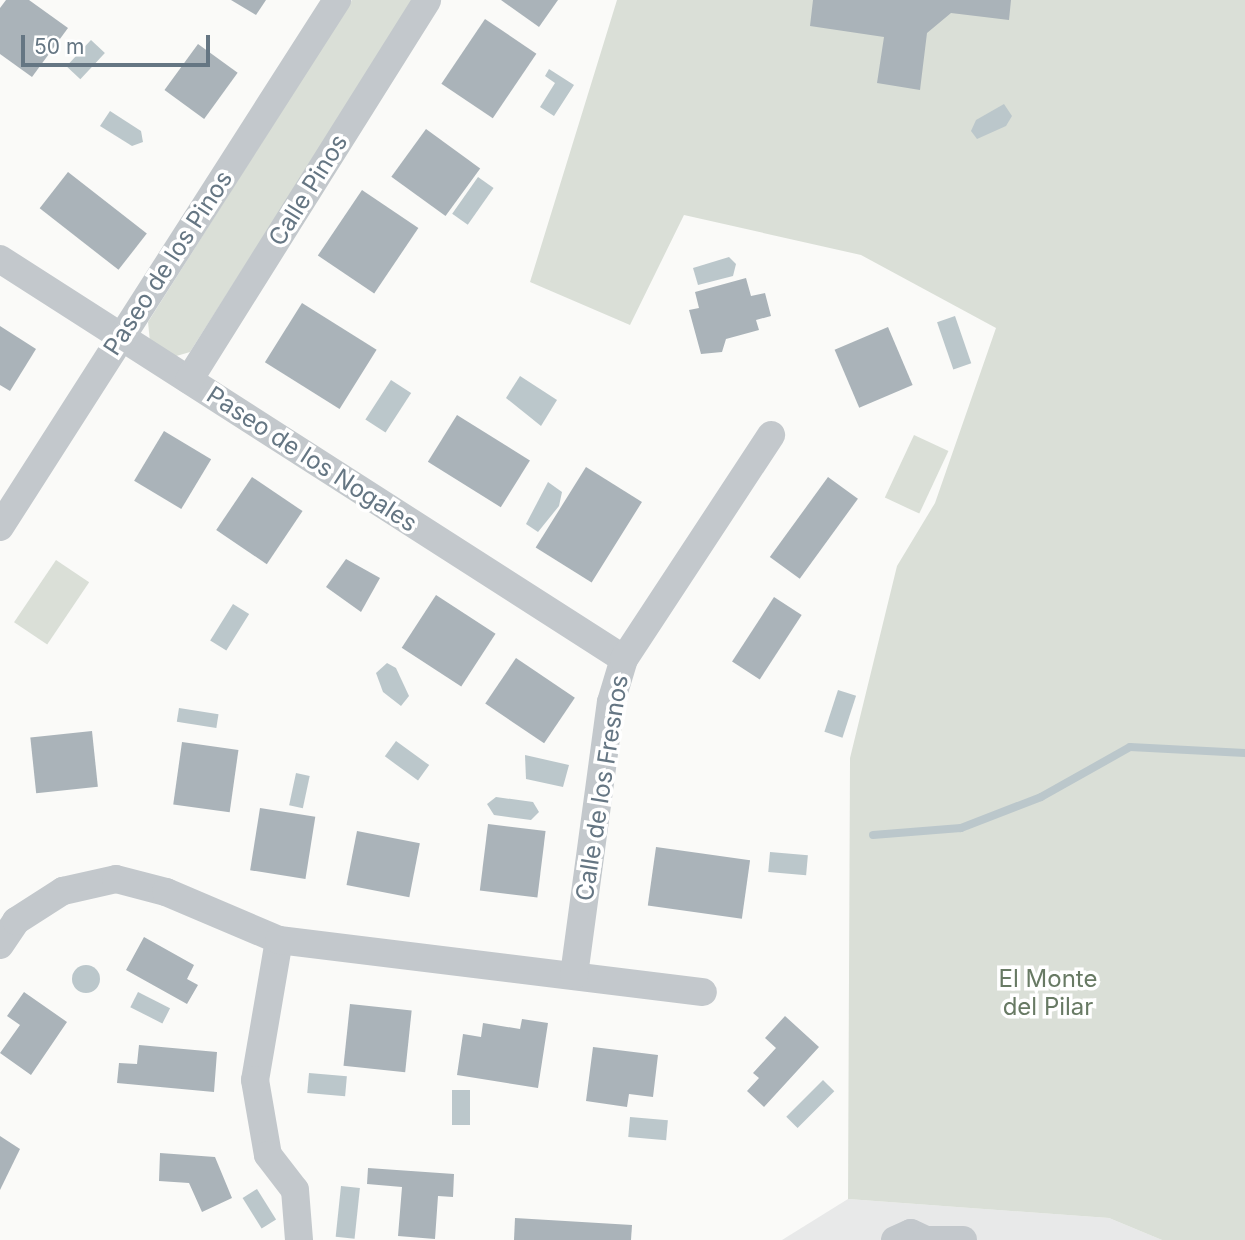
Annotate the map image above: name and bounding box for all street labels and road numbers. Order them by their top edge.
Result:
street label: Calle Pinos [262,129,354,251]
street label: Paseo de los Pinos [98,165,238,361]
street label: Paseo de los Nogales [202,380,422,538]
street label: Calle de los Fresnos [570,673,634,903]

